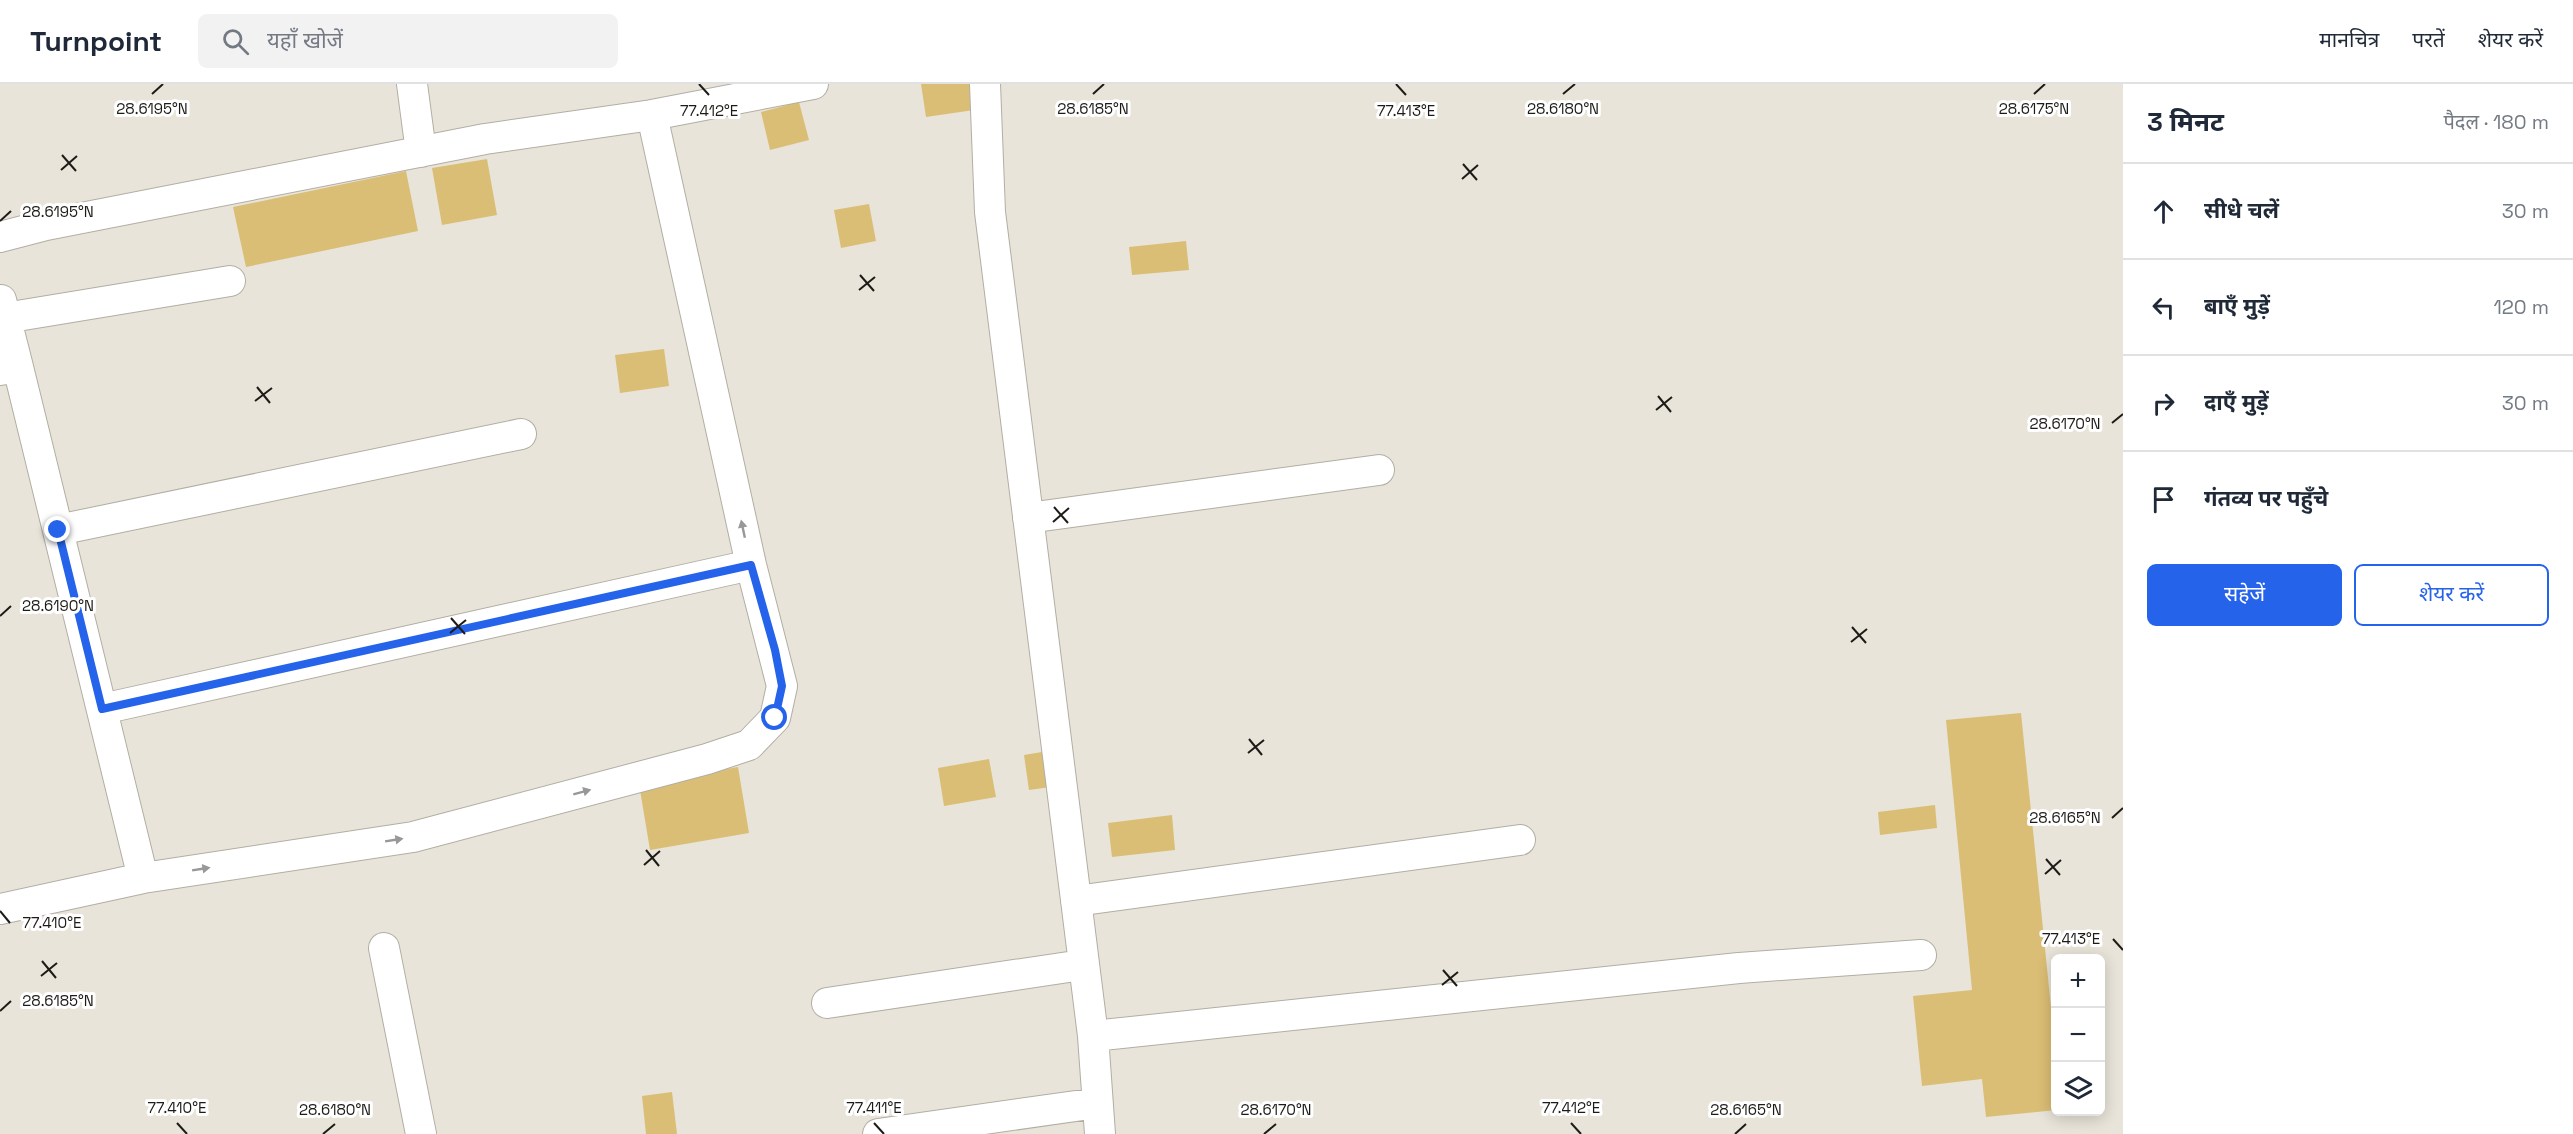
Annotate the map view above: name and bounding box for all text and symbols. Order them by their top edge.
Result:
search box [198,14,618,68]
text: Turnpoint [30,23,162,59]
icon: search [219,25,252,58]
text: यहाँ खोजें [267,26,343,54]
text: मानचित्र [2319,26,2379,53]
text: परतें [2412,26,2445,53]
text: शेयर करें [2478,26,2543,53]
text: 28.6195°N [116,99,188,118]
text: 28.6185°N [1057,99,1129,118]
text: 28.6180°N [1527,99,1599,118]
text: 28.6175°N [1999,99,2069,118]
text: 77.412°E [680,101,738,120]
text: 77.413°E [1377,101,1435,120]
text: 3 मिनट [2147,105,2224,139]
text: पैदल · 180 m [2443,109,2549,135]
icon: ahead [2147,195,2180,228]
text: सीधे चलें [2204,196,2279,224]
text: 30 m [2502,198,2549,224]
text: 28.6195°N [22,202,94,221]
icon: left [2147,291,2180,324]
text: बाएँ मुड़ें [2204,292,2270,320]
text: 120 m [2493,294,2549,320]
icon: right [2147,387,2180,420]
text: दाएँ मुड़ें [2204,388,2269,416]
text: 30 m [2502,390,2549,416]
text: 28.6170°N [2029,414,2101,433]
icon: arrive [2147,483,2180,516]
text: गंतव्य पर पहुँचे [2204,484,2328,512]
route end [44,516,70,542]
one-way arrow [738,520,748,538]
button: सहेजें [2147,564,2342,626]
button: शेयर करें [2354,564,2549,626]
text: 28.6190°N [22,596,94,615]
route start [761,704,787,730]
one-way arrow [574,787,592,796]
text: 28.6165°N [2029,808,2101,827]
one-way arrow [384,835,403,844]
one-way arrow [191,865,210,874]
text: 77.410°E [23,913,81,932]
text: 77.413°E [2042,929,2100,948]
map controls [2051,954,2105,1116]
button: + [2051,954,2105,1008]
text: 28.6185°N [22,991,94,1010]
button: − [2051,1008,2105,1062]
button: layers [2051,1062,2105,1116]
text: 77.410°E [148,1098,206,1117]
text: 77.411°E [846,1098,902,1117]
text: 77.412°E [1542,1098,1600,1117]
text: 28.6180°N [299,1100,371,1119]
text: 28.6170°N [1240,1100,1312,1119]
text: 28.6165°N [1710,1100,1782,1119]

